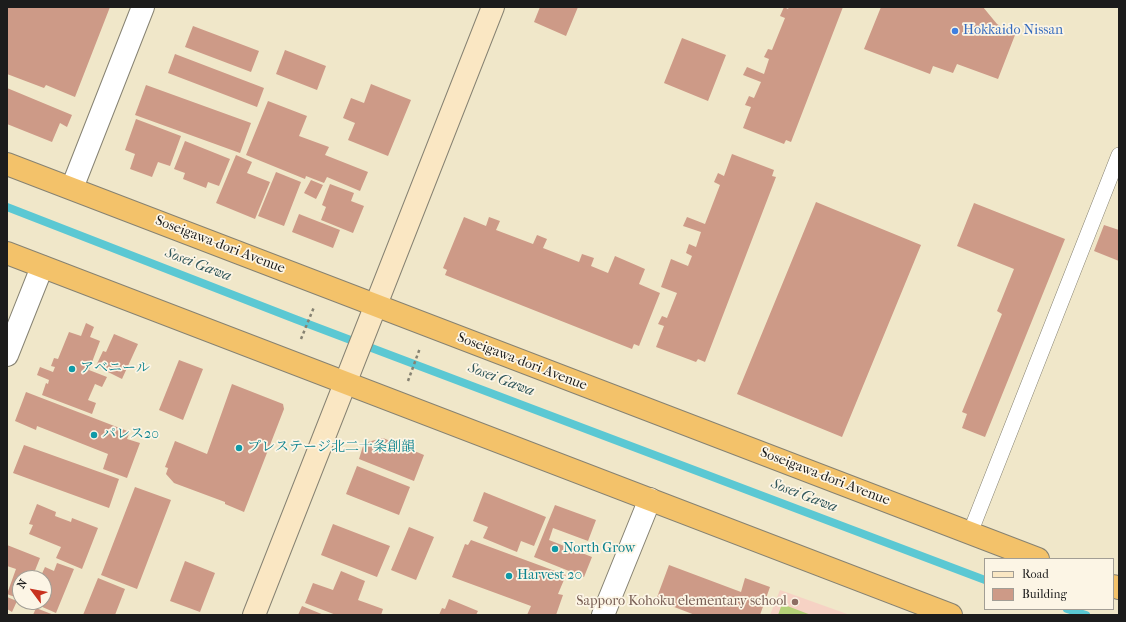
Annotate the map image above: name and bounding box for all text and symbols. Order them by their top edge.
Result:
place label: Hokkaido Nissan [963,23,1063,39]
marker: Hokkaido Nissan [950,26,960,36]
street label: Soseigawa-dori Avenue [153,213,287,277]
water label: Sosei Gawa [162,244,234,286]
street label: Soseigawa-dori Avenue [455,330,589,394]
water label: Sosei Gawa [465,359,537,401]
place label: アベニール [80,361,150,377]
marker: アベニール [67,364,77,374]
place label: パレス20 [102,427,159,443]
marker: パレス20 [89,430,99,440]
place label: プレステージ北二十条創韻 [247,440,415,456]
marker: プレステージ北二十条創韻 [234,443,244,453]
street label: Soseigawa-dori Avenue [758,445,892,509]
water label: Sosei Gawa [768,475,840,517]
place label: North Grow [563,541,635,557]
marker: North Grow [550,544,560,554]
legend [984,558,1114,610]
text: Road [1022,567,1049,581]
place label: Harvest 20 [517,568,582,584]
north arrow [12,570,52,610]
marker: Harvest 20 [504,571,514,581]
text: N [15,577,30,591]
text: Building [1022,587,1067,601]
place label: Sapporo Kohoku elementary school [576,594,787,610]
marker: Sapporo Kohoku elementary school [790,597,800,607]

